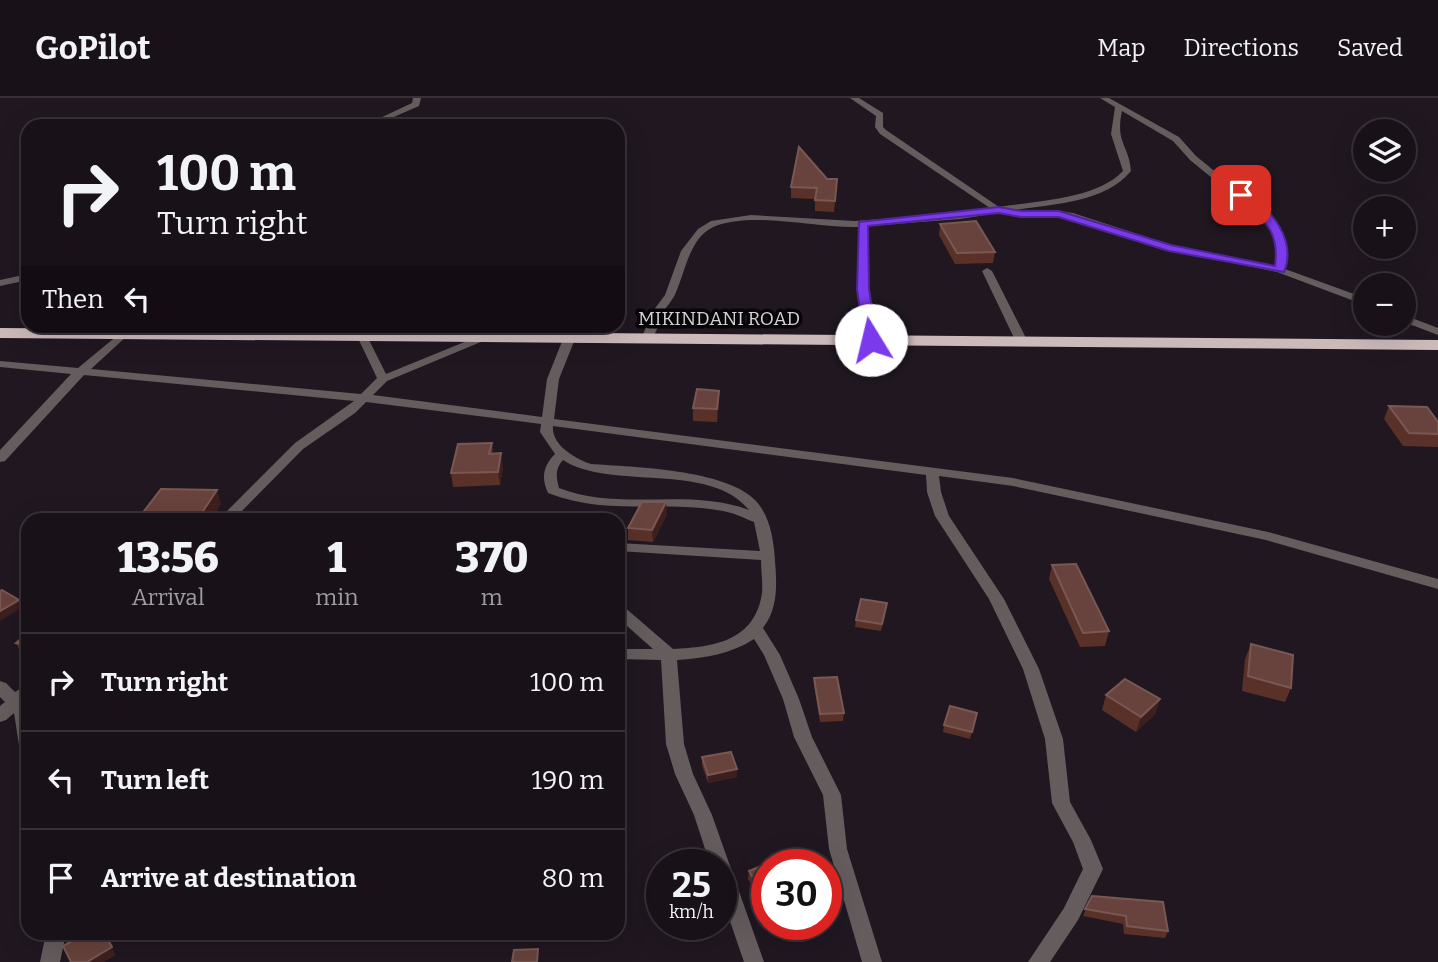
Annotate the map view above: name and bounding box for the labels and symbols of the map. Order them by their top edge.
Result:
pin [1211,165,1271,225]
position arrow [834,303,908,377]
street label: MIKINDANI ROAD [638,307,800,330]
speed limit sign: 30 [751,849,842,940]

